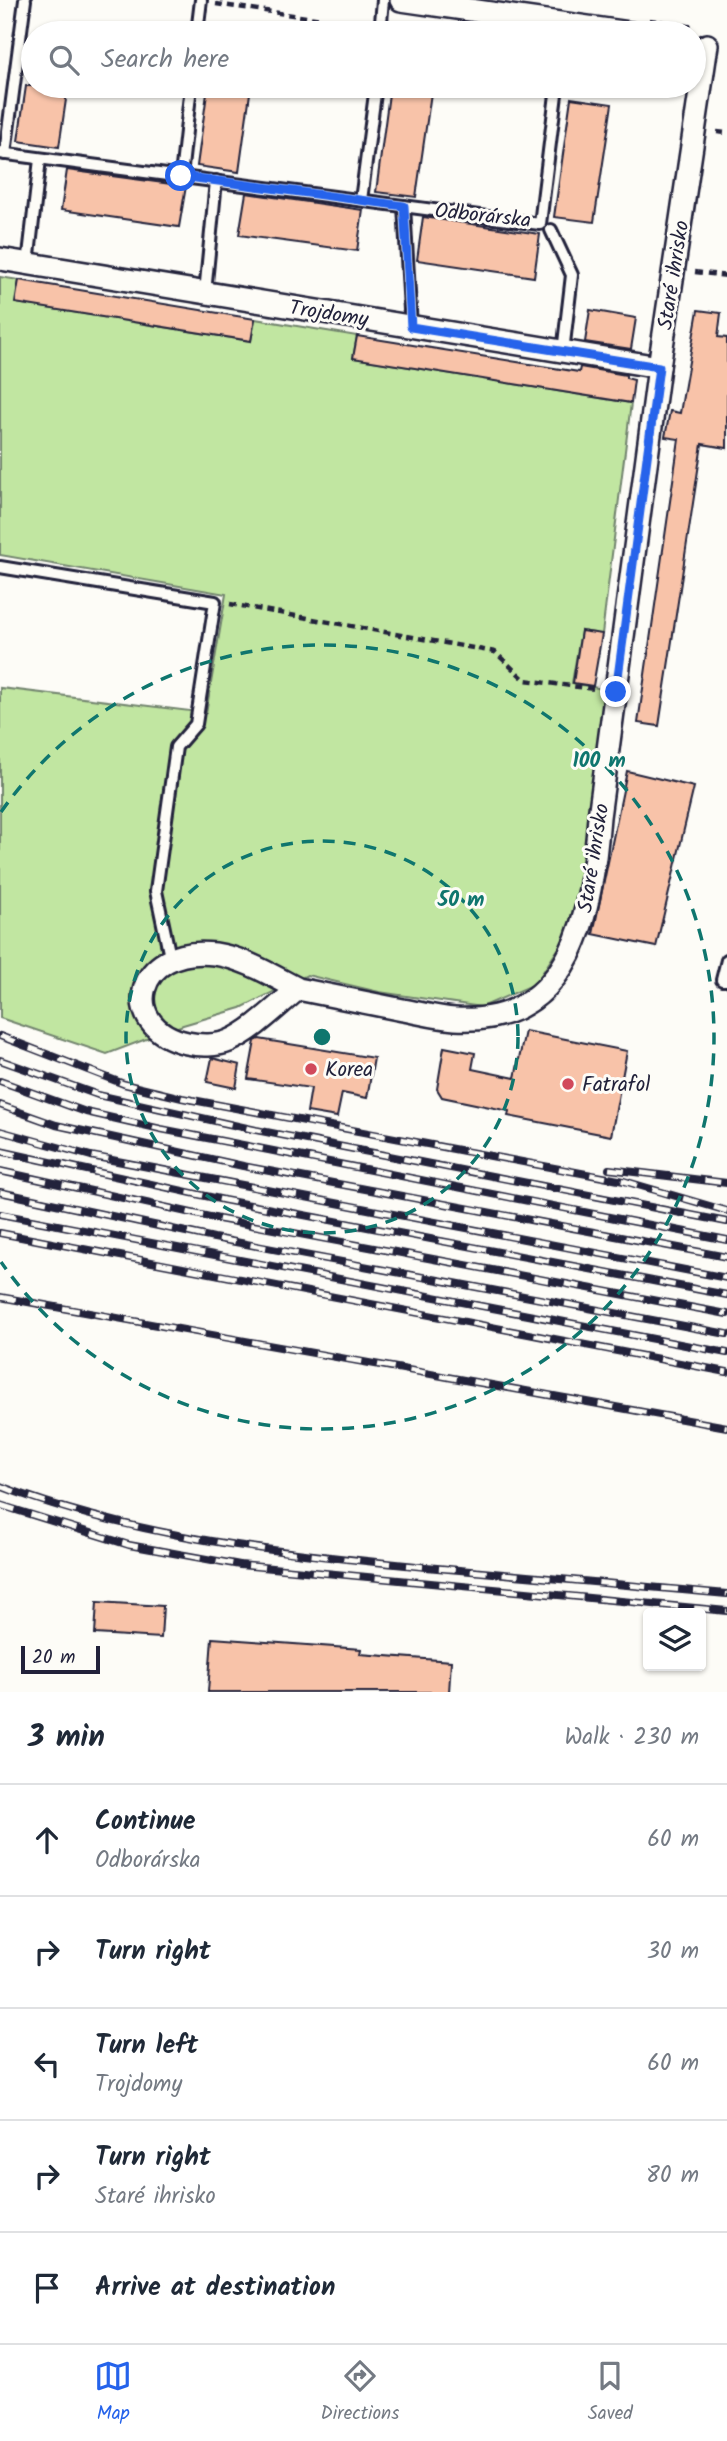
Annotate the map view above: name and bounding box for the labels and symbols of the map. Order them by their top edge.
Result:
route start [165,160,196,191]
street label: Odborárska [433,195,532,238]
street label: Staré ihrisko [650,218,699,332]
street label: Trojdomy [287,292,371,337]
route end [600,676,631,707]
text: 100 m [572,745,626,778]
street label: Staré ihrisko [570,801,619,915]
text: 50 m [437,884,484,917]
centre of rings [310,1025,334,1049]
place label: Korea [325,1054,373,1087]
marker: Korea [303,1061,319,1077]
place label: Fatrafol [582,1069,650,1102]
marker: Fatrafol [560,1076,576,1092]
scale bar [21,1643,100,1675]

